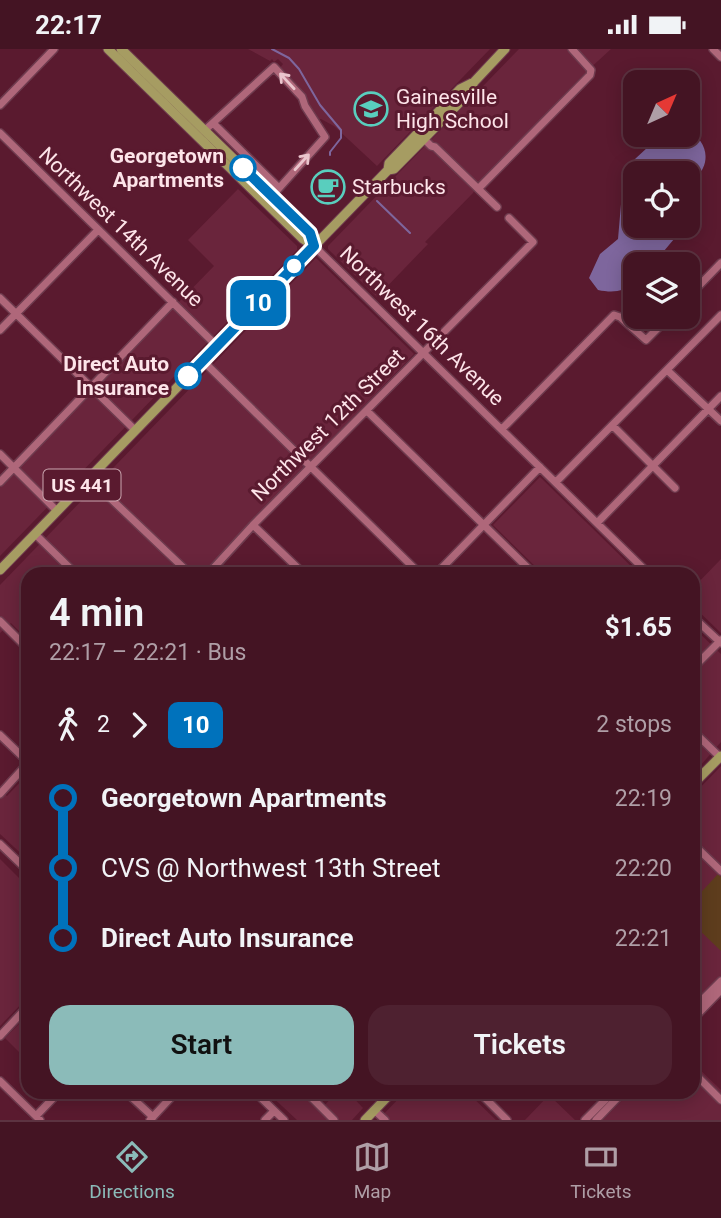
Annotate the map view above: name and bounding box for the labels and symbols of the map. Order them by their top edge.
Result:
north arrow [623,70,700,147]
one-way arrow [279,73,296,90]
place label: Gainesville High School [396,85,509,133]
school or university icon: Gainesville High School [352,90,390,128]
street label: Northwest 14th Avenue [34,142,208,312]
place label: Georgetown Apartments [110,144,224,192]
one-way arrow [294,153,310,171]
marker: Georgetown Apartments [230,155,256,181]
cafe icon: Starbucks [309,168,347,206]
place label: Starbucks [352,175,446,199]
street label: Northwest 16th Avenue [335,241,509,411]
unlabelled marker [284,256,304,276]
line badge: 10 [226,280,290,326]
street label: Northwest 12th Street [247,344,409,506]
place label: Direct Auto Insurance [63,352,169,400]
marker: Direct Auto Insurance [175,363,201,389]
road number: US 441 [43,469,120,501]

